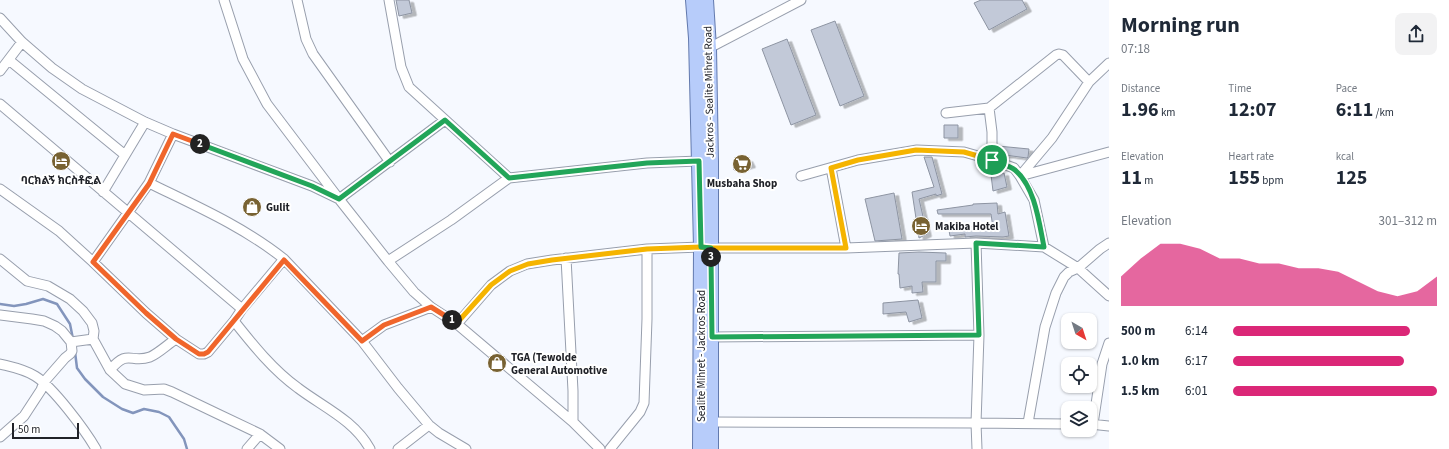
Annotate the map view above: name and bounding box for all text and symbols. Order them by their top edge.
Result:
text: Morning run [1121,9,1240,41]
button: share [1395,13,1437,55]
street label: Jackros - Sealite Mihret Road [700,26,718,158]
text: 07:18 [1121,40,1150,58]
text: Distance [1121,81,1160,96]
text: Time [1228,81,1252,96]
text: Pace [1336,81,1357,96]
text: 1.96 [1121,96,1159,124]
text: 12:07 [1228,96,1277,124]
text: 6:11 [1336,96,1373,124]
text: km [1159,105,1175,120]
text: /km [1373,105,1394,120]
pin: 2 [190,134,210,154]
text: 2 [197,136,203,151]
pin [975,143,1009,177]
icon: arrive [981,149,1003,171]
text: Elevation [1121,149,1164,164]
text: Heart rate [1228,149,1274,164]
text: kcal [1336,149,1354,164]
hotel icon: ባርክልኝ ክርስቶፎል [50,150,72,172]
supermarket icon: Musbaha Shop [731,153,753,175]
text: 11 [1121,164,1142,192]
text: 155 [1228,164,1260,192]
text: 125 [1336,164,1367,192]
place label: ባርክልኝ ክርስቶፎል [21,173,101,188]
text: m [1142,173,1153,188]
text: bpm [1260,173,1284,188]
place label: Musbaha Shop [707,176,777,191]
shop icon: Gulit [241,196,263,218]
place label: Gulit [266,200,290,215]
text: Elevation [1121,212,1172,230]
text: 301–312 m [1379,212,1437,230]
hotel icon: Makiba Hotel [910,215,932,237]
place label: Makiba Hotel [935,219,999,234]
pin: 3 [701,247,721,267]
text: 3 [708,249,714,264]
street label: Sealite Mihret - Jackros Road [694,290,709,422]
pin: 1 [442,310,462,330]
text: 1 [449,312,455,327]
north arrow [1061,313,1097,349]
map controls [1061,313,1097,437]
text: 500 m [1121,322,1155,340]
text: 6:14 [1185,322,1208,340]
place label: TGA (Tewolde General Automotive [511,350,608,378]
shop icon: TGA (Tewolde General Automotive [486,352,508,374]
text: 1.0 km [1121,352,1160,370]
text: 6:17 [1185,352,1208,370]
button: locate [1061,357,1097,393]
text: 1.5 km [1121,382,1160,400]
text: 6:01 [1185,382,1208,400]
button: layers [1061,401,1097,437]
scale bar [12,421,79,440]
text: 50 m [18,422,40,437]

